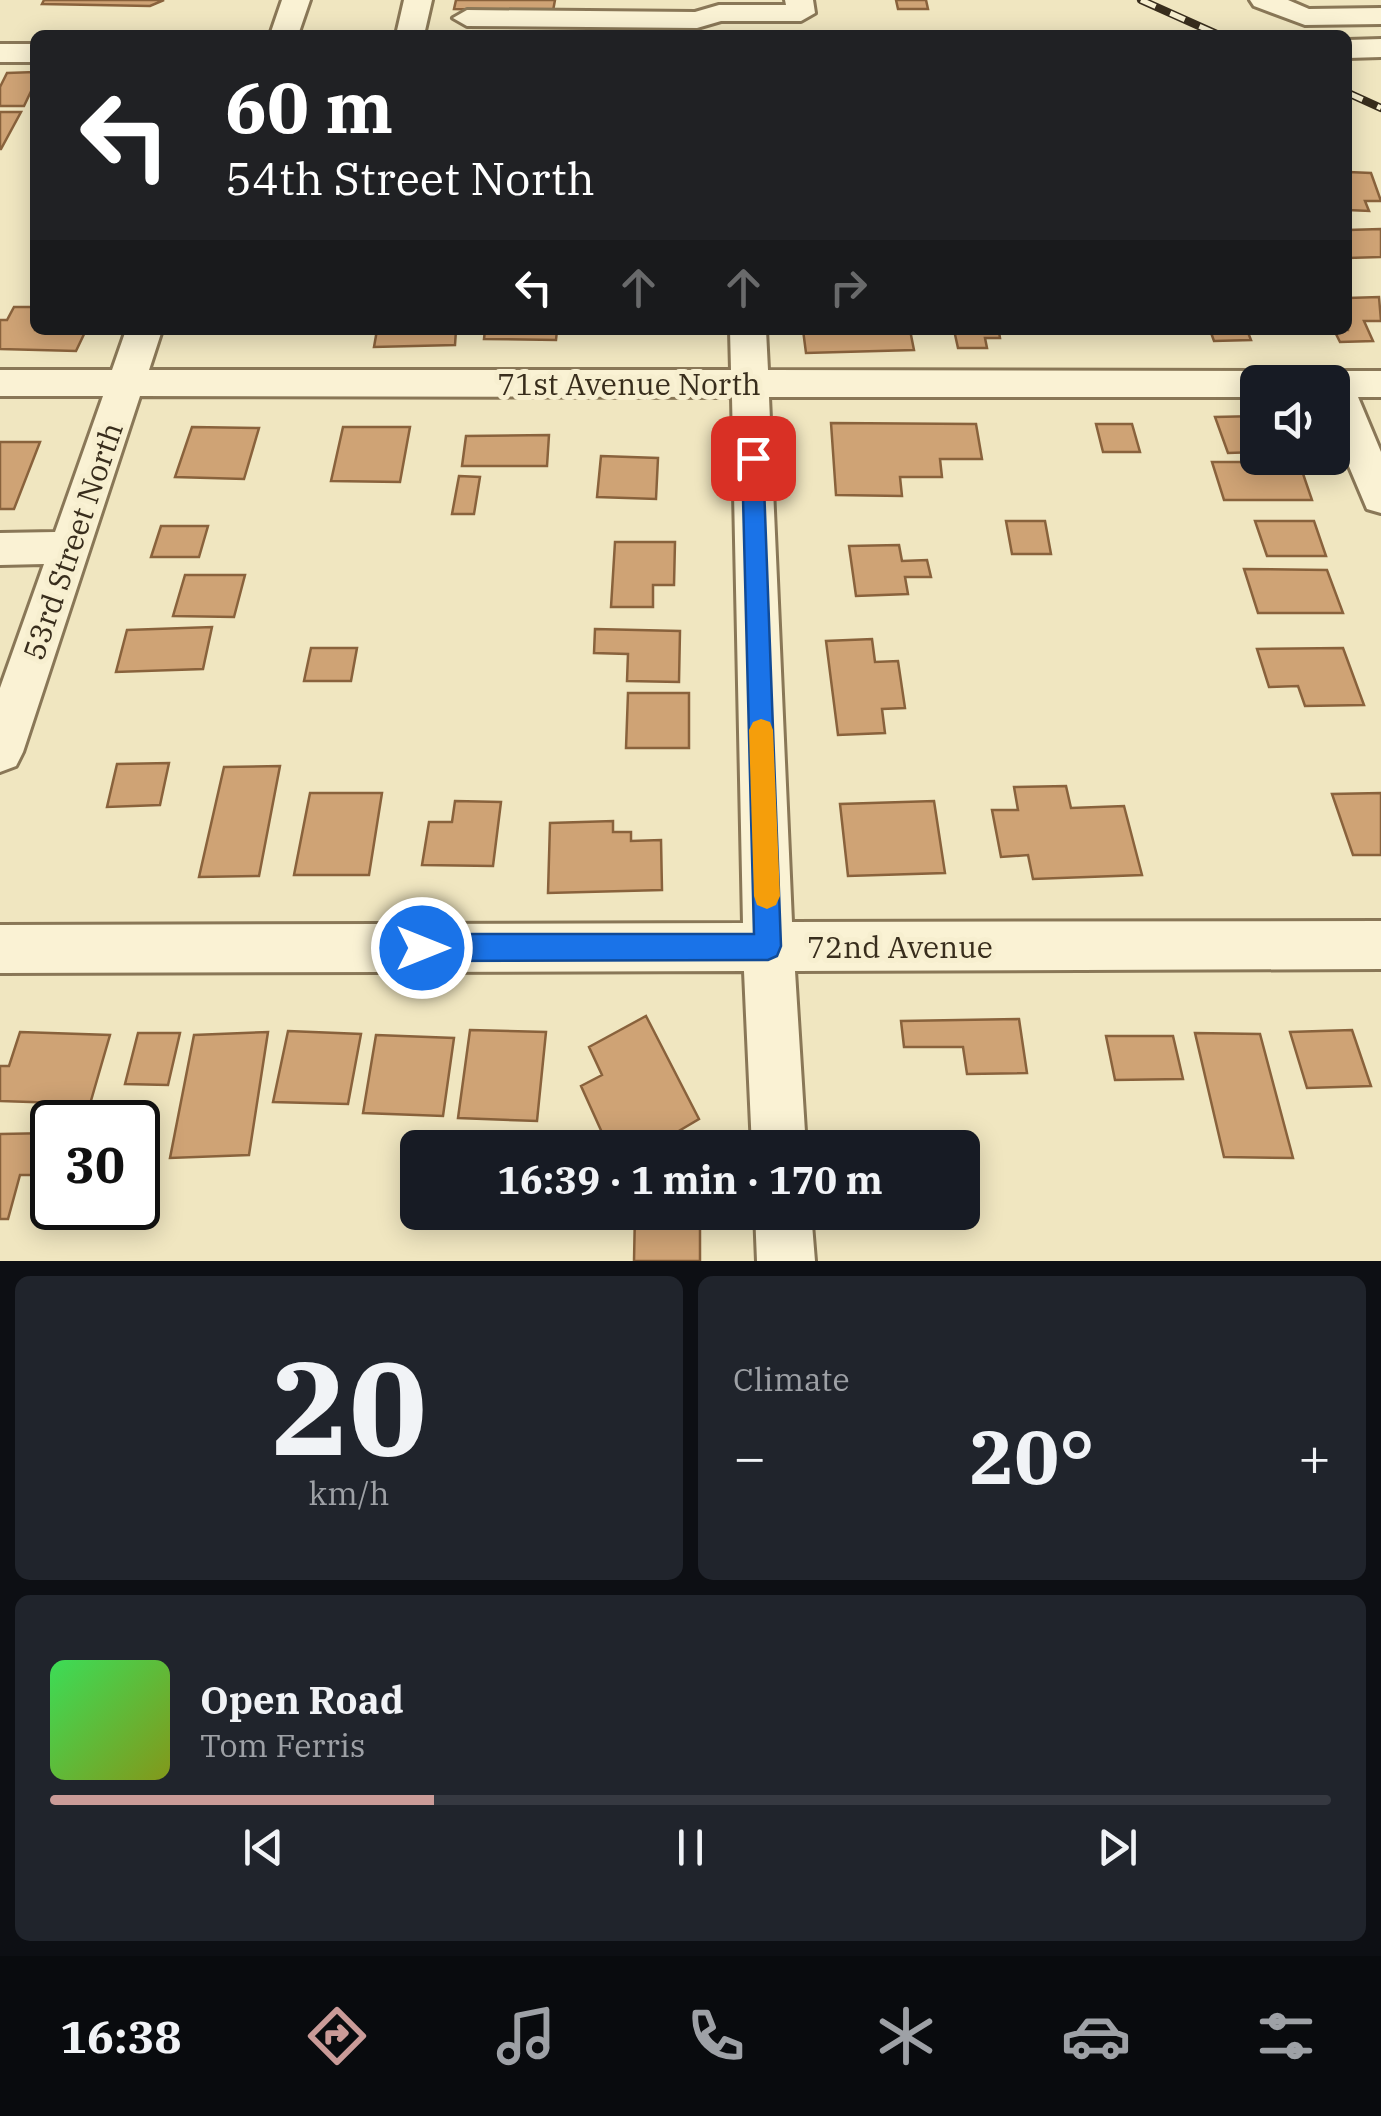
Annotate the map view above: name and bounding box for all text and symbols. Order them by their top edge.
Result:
text: 60 m [225,61,393,152]
icon: left [60,70,190,200]
text: 54th Street North [225,149,595,207]
icon: left [506,260,561,315]
icon: ahead [611,260,666,315]
icon: ahead [716,260,771,315]
icon: right [821,260,876,315]
street label: 71st Avenue North [497,364,761,403]
map controls [1240,365,1350,475]
button: sound [1240,365,1350,475]
pin [711,416,796,501]
street label: 53rd Street North [13,417,131,665]
icon: arrive [726,431,781,486]
position arrow [370,896,474,1000]
street label: 72nd Avenue [807,927,993,966]
speed limit sign: 30 [30,1100,160,1230]
text: 16:39 · 1 min · 170 m [497,1155,883,1204]
text: 20 [271,1322,427,1491]
text: Climate [733,1358,850,1400]
text: 20° [969,1407,1095,1505]
text: − [733,1421,766,1492]
text: + [1298,1421,1331,1492]
text: km/h [309,1472,389,1514]
text: Open Road [200,1675,404,1724]
text: Tom Ferris [200,1724,365,1766]
icon: previous [236,1820,291,1875]
icon: pause [663,1820,718,1875]
icon: next [1090,1820,1145,1875]
icon: directions [302,2001,372,2071]
icon: music [491,2001,561,2071]
icon: phone [681,2001,751,2071]
icon: climate [871,2001,941,2071]
icon: car [1061,2001,1131,2071]
icon: filters [1251,2001,1321,2071]
text: 16:38 [60,2007,182,2065]

